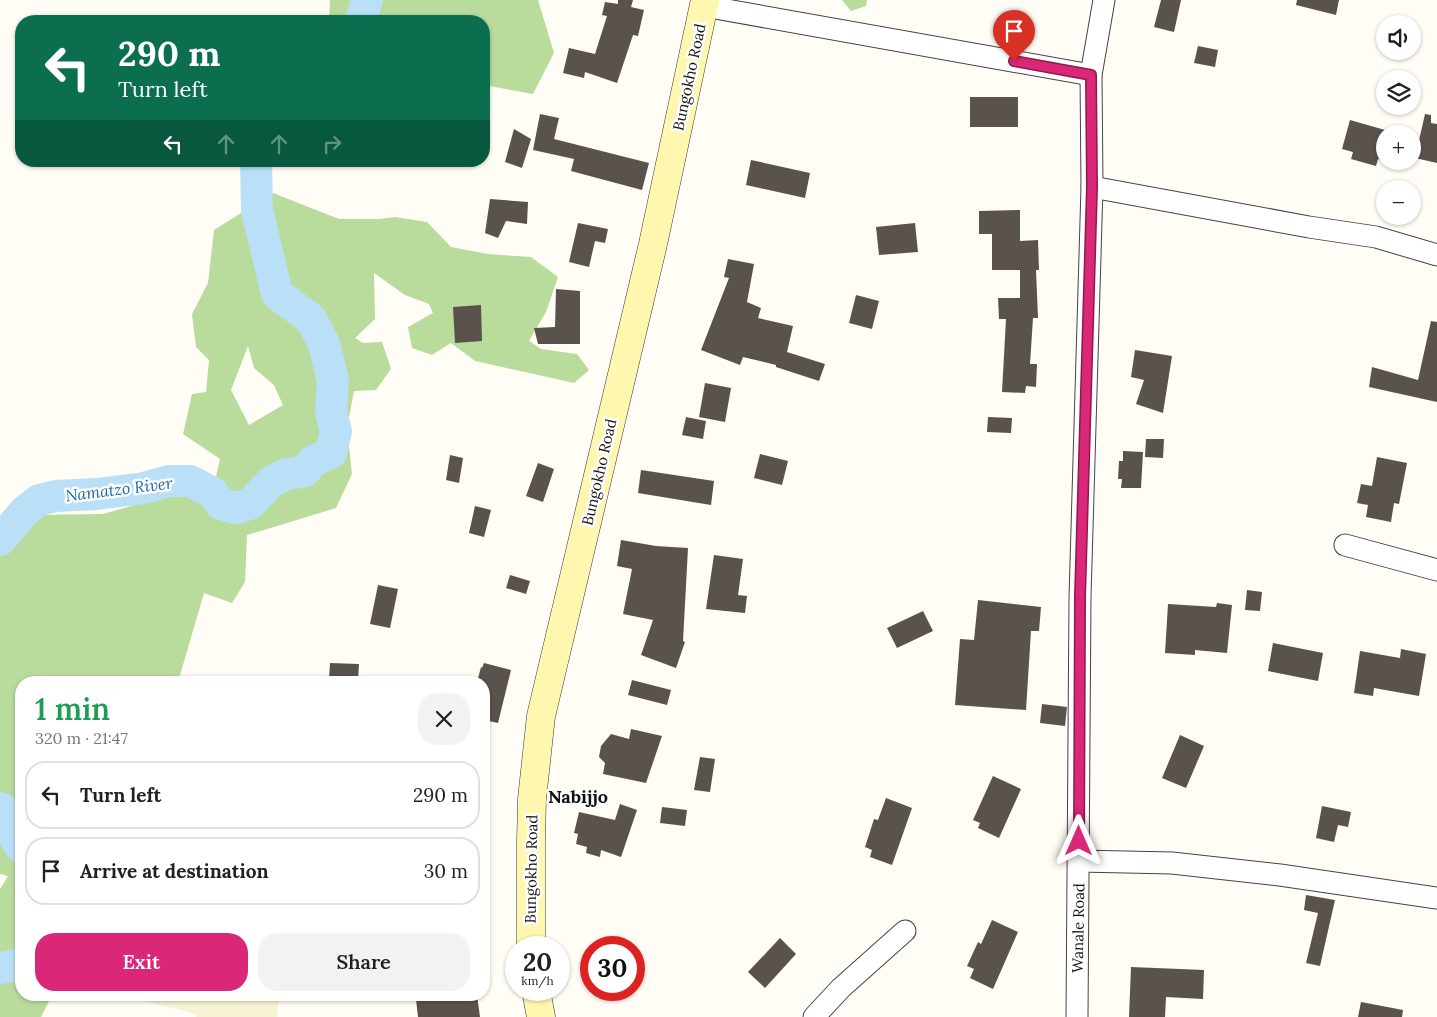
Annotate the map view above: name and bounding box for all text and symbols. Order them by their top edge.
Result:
pin [993,10,1035,61]
map controls [1376,15,1421,225]
button: sound [1376,15,1421,60]
icon: arrive [1000,17,1028,45]
street label: Bungokho Road [668,22,710,132]
text: 290 m [118,31,220,76]
icon: left [35,35,100,100]
button: layers [1376,70,1421,115]
text: Turn left [118,75,208,103]
button: + [1376,125,1421,170]
icon: left [159,130,187,158]
icon: ahead [212,130,240,158]
icon: ahead [265,130,293,158]
icon: right [318,130,346,158]
button: − [1376,180,1421,225]
street label: Bungokho Road [578,417,621,527]
water label: Namatzo River [64,472,174,506]
text: 1 min [35,690,110,728]
button: close [418,693,470,745]
text: 320 m · 21:47 [35,728,128,748]
icon: left [37,781,65,809]
text: Turn left [80,783,161,807]
text: 290 m [413,783,468,807]
district label: Nabijjo [548,785,608,808]
street label: Bungokho Road [521,814,541,924]
position arrow [1052,814,1104,866]
icon: arrive [37,857,65,885]
text: Arrive at destination [80,859,269,883]
text: 30 m [424,859,468,883]
street label: Wanale Road [1068,883,1088,973]
button: Exit [35,933,248,991]
button: Share [258,933,470,991]
speed limit sign: 30 [580,936,645,1001]
text: 20 [523,946,552,978]
text: km/h [521,973,554,988]

